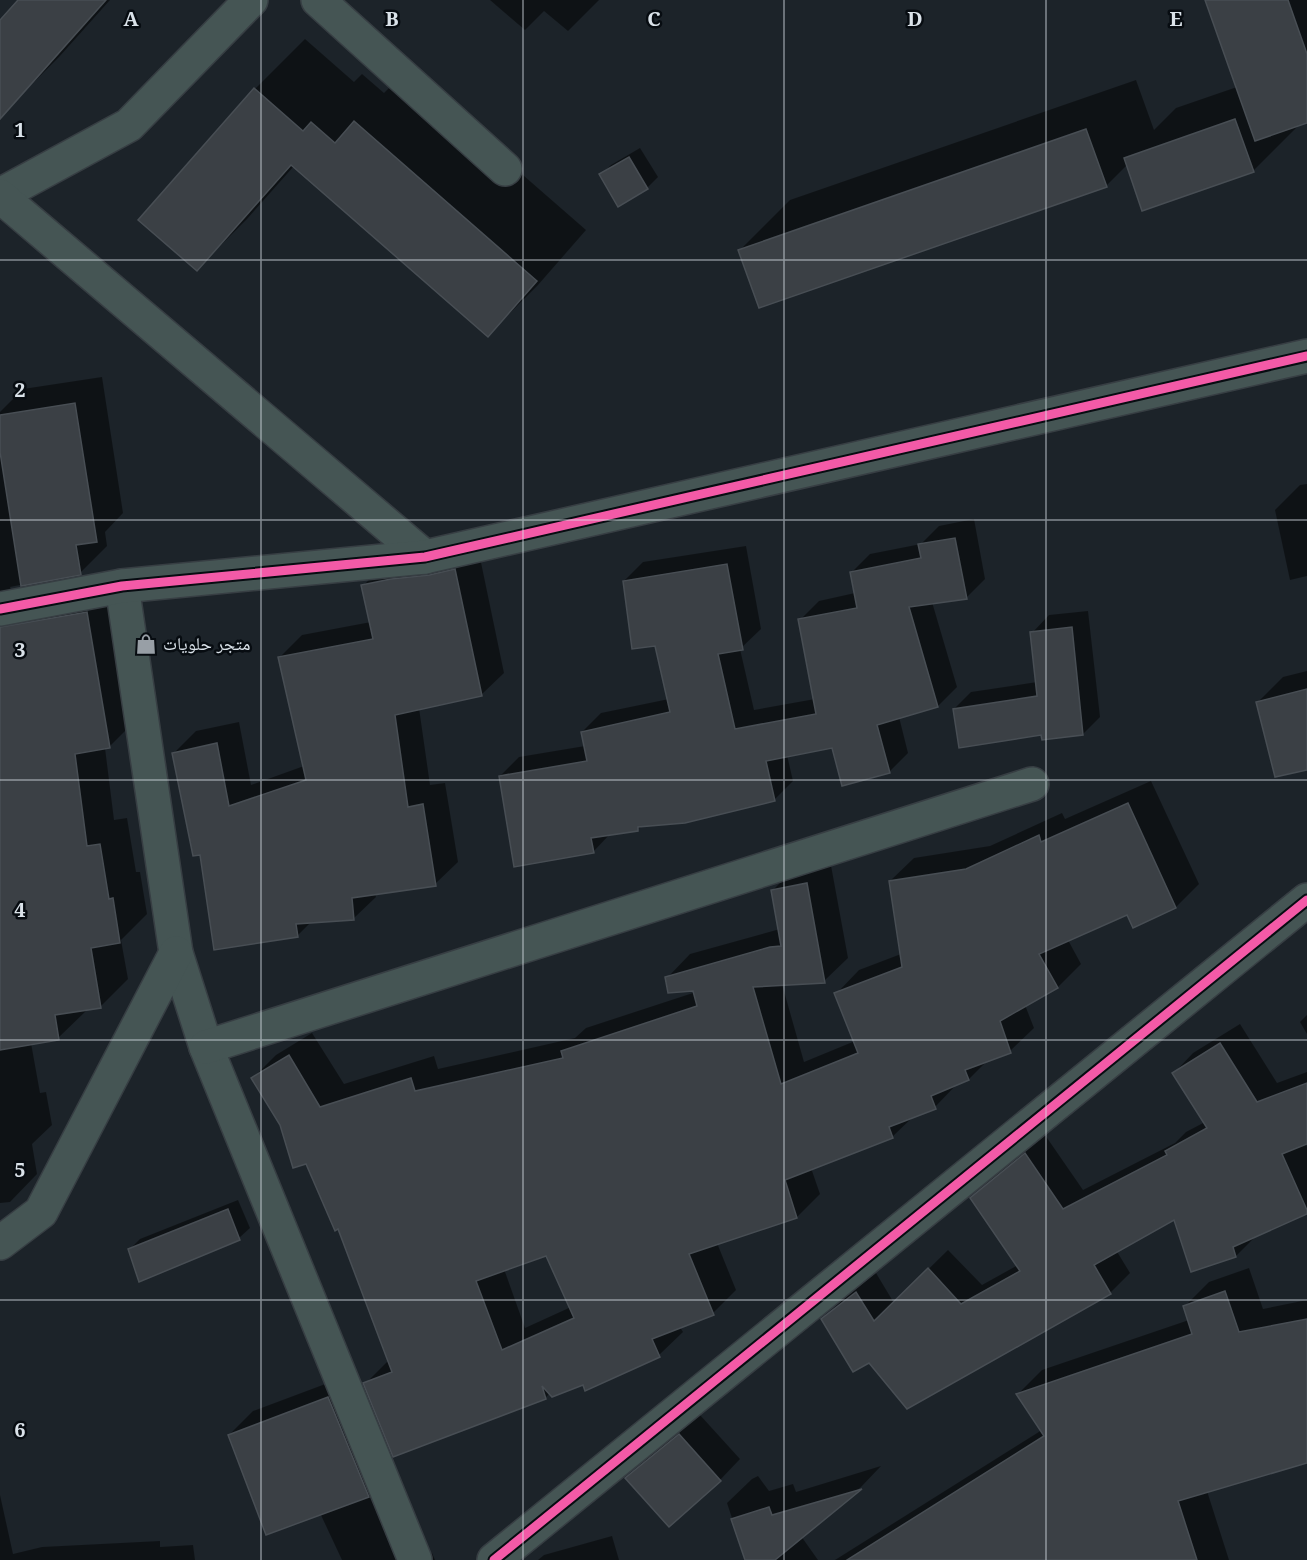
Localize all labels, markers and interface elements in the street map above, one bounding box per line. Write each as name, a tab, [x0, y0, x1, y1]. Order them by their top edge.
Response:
text: A	[123, 5, 139, 32]
text: B	[385, 5, 399, 32]
text: C	[647, 5, 661, 32]
text: D	[907, 5, 923, 32]
text: E	[1169, 5, 1183, 32]
text: 1	[14, 116, 26, 143]
text: 2	[14, 376, 26, 403]
place label: متجر حلويات	[163, 631, 251, 655]
shop icon: متجر حلويات	[134, 632, 158, 656]
text: 3	[14, 636, 26, 663]
text: 4	[14, 896, 26, 923]
text: 5	[14, 1156, 26, 1183]
text: 6	[14, 1416, 26, 1443]

